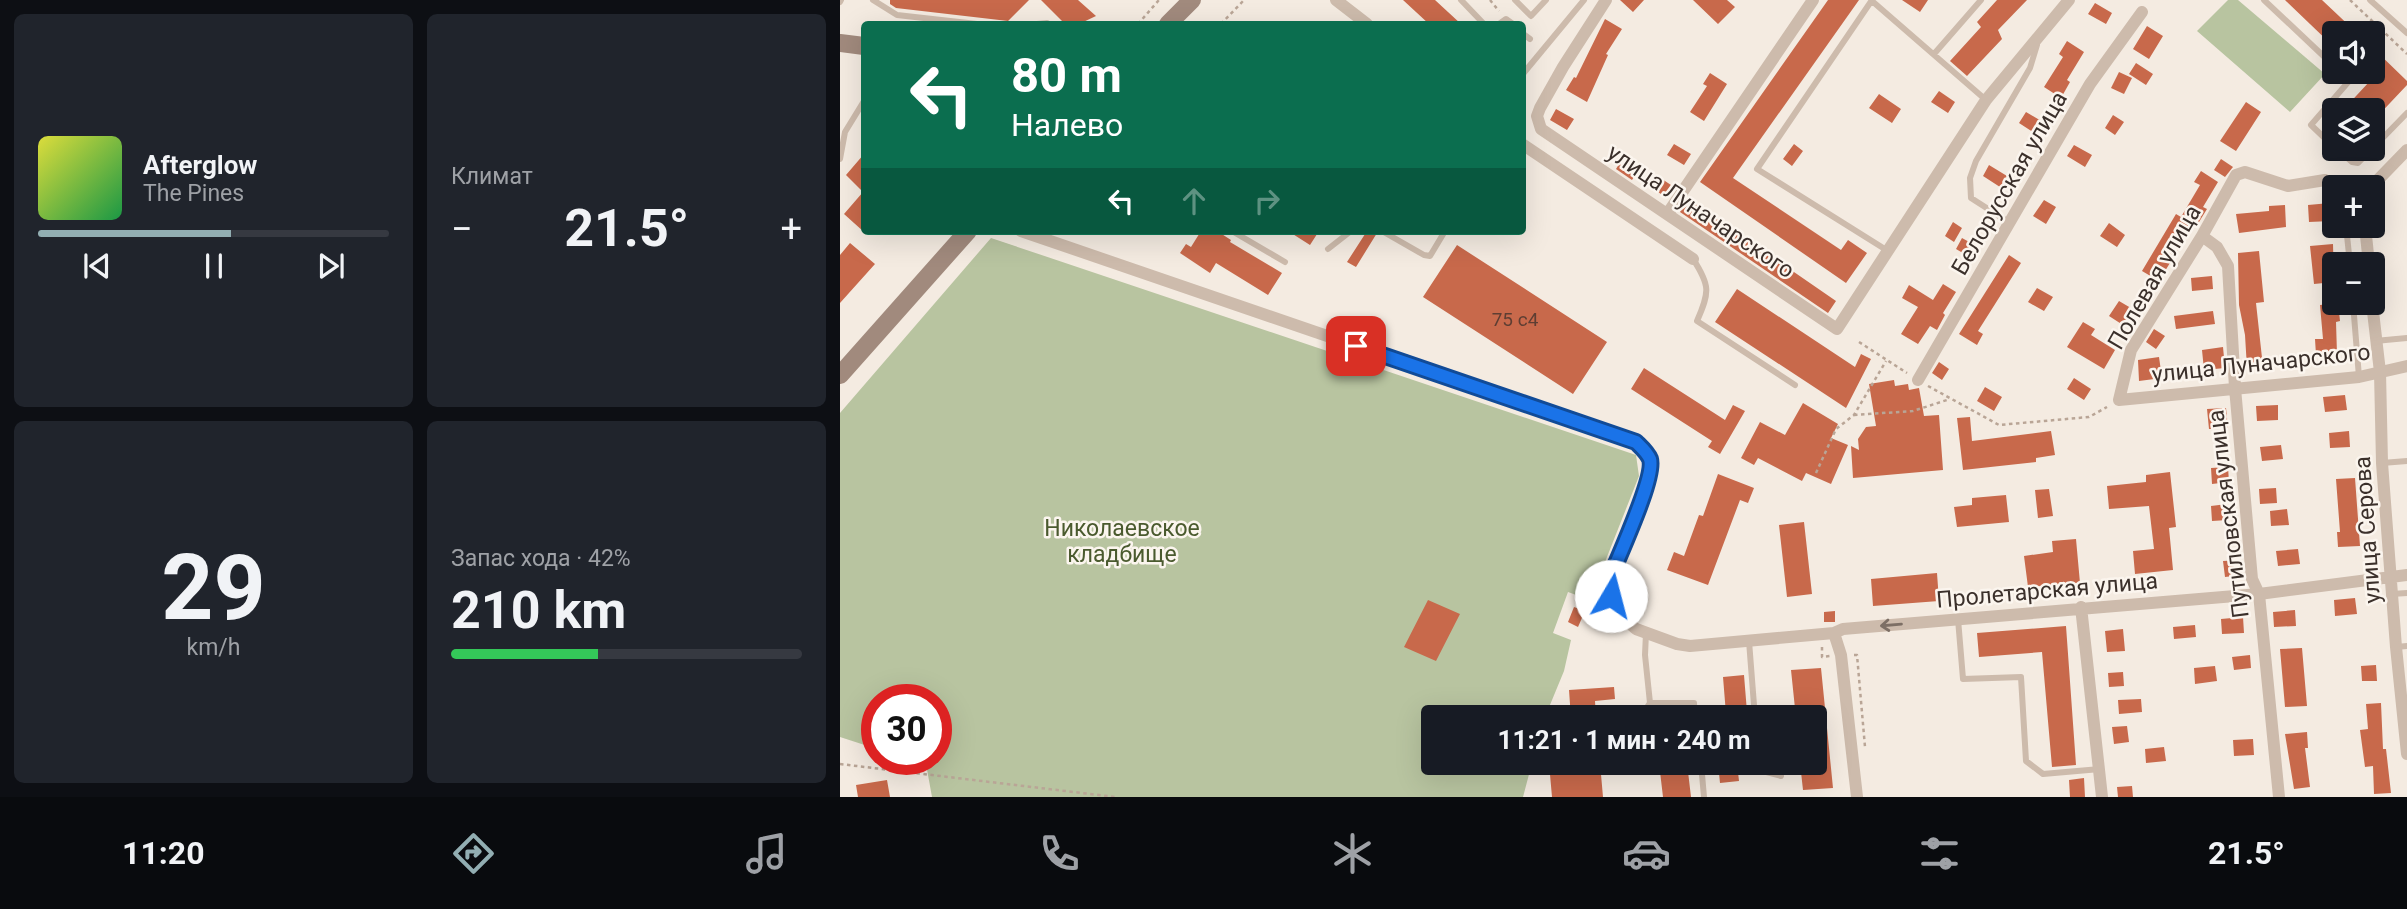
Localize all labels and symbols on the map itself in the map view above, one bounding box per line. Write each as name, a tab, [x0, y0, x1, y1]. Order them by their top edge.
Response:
street label: Белорусская улица	[1946, 87, 2073, 280]
street label: улица Луначарского	[1602, 139, 1799, 284]
street label: Полевая улица	[2102, 200, 2207, 354]
house number: 75 с4	[1492, 308, 1539, 331]
pin	[1326, 316, 1386, 376]
street label: улица Луначарского	[2150, 339, 2372, 388]
street label: Путиловская улица	[2202, 408, 2255, 620]
street label: улица Серова	[2349, 455, 2386, 605]
park label: Николаевское кладбище	[1044, 515, 1200, 568]
position arrow	[1574, 559, 1648, 633]
street label: Пролетарская улица	[1935, 567, 2159, 614]
one-way arrow	[1881, 618, 1903, 631]
speed limit sign: 30	[861, 684, 952, 775]

